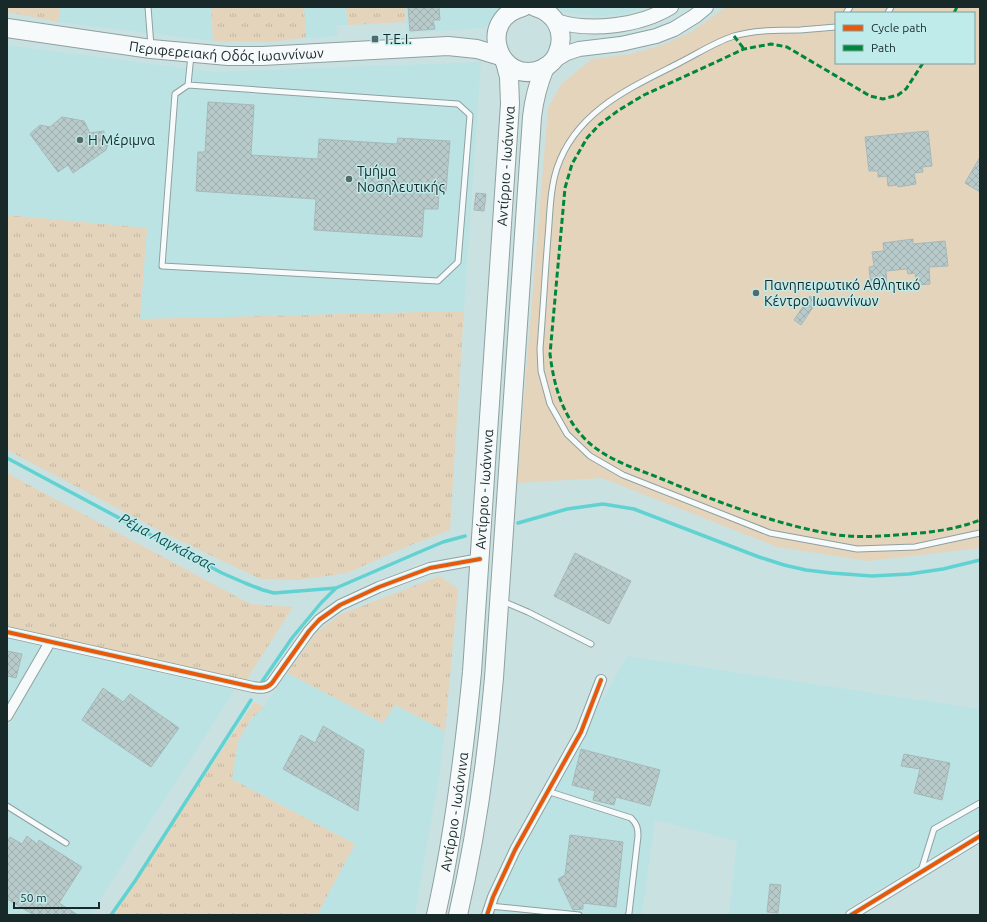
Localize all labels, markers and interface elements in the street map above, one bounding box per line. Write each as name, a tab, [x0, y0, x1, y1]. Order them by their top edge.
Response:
legend	[835, 12, 975, 64]
text: Cycle path	[871, 21, 927, 34]
place label: Τ.Ε.Ι.	[383, 31, 412, 47]
marker: Τ.Ε.Ι.	[370, 34, 380, 44]
street label: Περιφερειακή Οδός Ιωαννίνων	[128, 38, 324, 64]
text: Path	[871, 41, 896, 54]
street label: Αντίρριο - Ιωάννινα	[494, 105, 518, 227]
place label: Η Μέριμνα	[88, 132, 156, 148]
marker: Η Μέριμνα	[75, 135, 85, 145]
place label: Τμήμα Νοσηλευτικής	[357, 163, 446, 195]
marker: Τμήμα Νοσηλευτικής	[344, 174, 354, 184]
place label: Πανηπειρωτικό Αθλητικό Κέντρο Ιωαννίνων	[764, 277, 920, 309]
marker: Πανηπειρωτικό Αθλητικό Κέντρο Ιωαννίνων	[751, 288, 761, 298]
street label: Αντίρριο - Ιωάννινα	[472, 428, 496, 550]
water label: Ρέμα Λαγκάτσας	[117, 509, 218, 574]
street label: Αντίρριο - Ιωάννινα	[437, 750, 471, 873]
scale bar	[14, 884, 99, 910]
text: 50 m	[20, 891, 47, 904]

